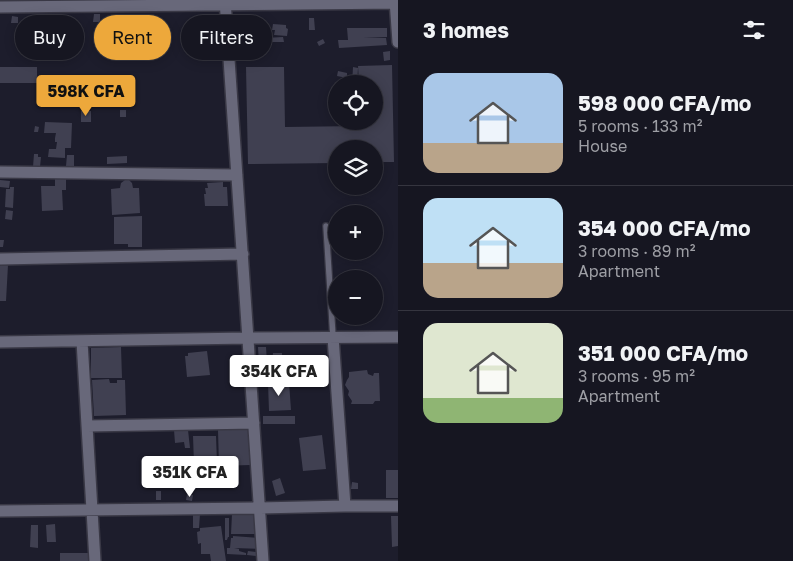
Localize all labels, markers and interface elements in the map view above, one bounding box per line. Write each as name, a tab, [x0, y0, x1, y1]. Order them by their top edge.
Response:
chip: Buy	[15, 15, 84, 60]
chip: Rent	[94, 15, 171, 60]
chip: Filters	[181, 15, 272, 60]
icon: filters	[740, 16, 768, 44]
text: 3 homes	[423, 17, 509, 43]
pin: 598K CFA	[34, 74, 138, 117]
map controls	[328, 75, 383, 325]
button: locate	[328, 75, 383, 130]
text: 598K CFA	[47, 81, 125, 101]
text: 598 000 CFA/mo	[578, 90, 751, 116]
icon: home	[463, 93, 523, 153]
text: 5 rooms · 133 m²	[578, 116, 702, 136]
text: House	[578, 136, 627, 156]
button: layers	[328, 140, 383, 195]
button: +	[328, 205, 383, 260]
text: 354 000 CFA/mo	[578, 215, 751, 241]
icon: home	[463, 218, 523, 278]
text: 3 rooms · 89 m²	[578, 241, 695, 261]
text: Apartment	[578, 261, 660, 281]
button: −	[328, 270, 383, 325]
text: 351 000 CFA/mo	[578, 340, 748, 366]
icon: home	[463, 343, 523, 403]
pin: 354K CFA	[227, 354, 331, 397]
text: 354K CFA	[241, 361, 317, 381]
text: 3 rooms · 95 m²	[578, 366, 695, 386]
text: Apartment	[578, 386, 660, 406]
pin: 351K CFA	[138, 456, 242, 498]
text: 351K CFA	[153, 462, 227, 482]

